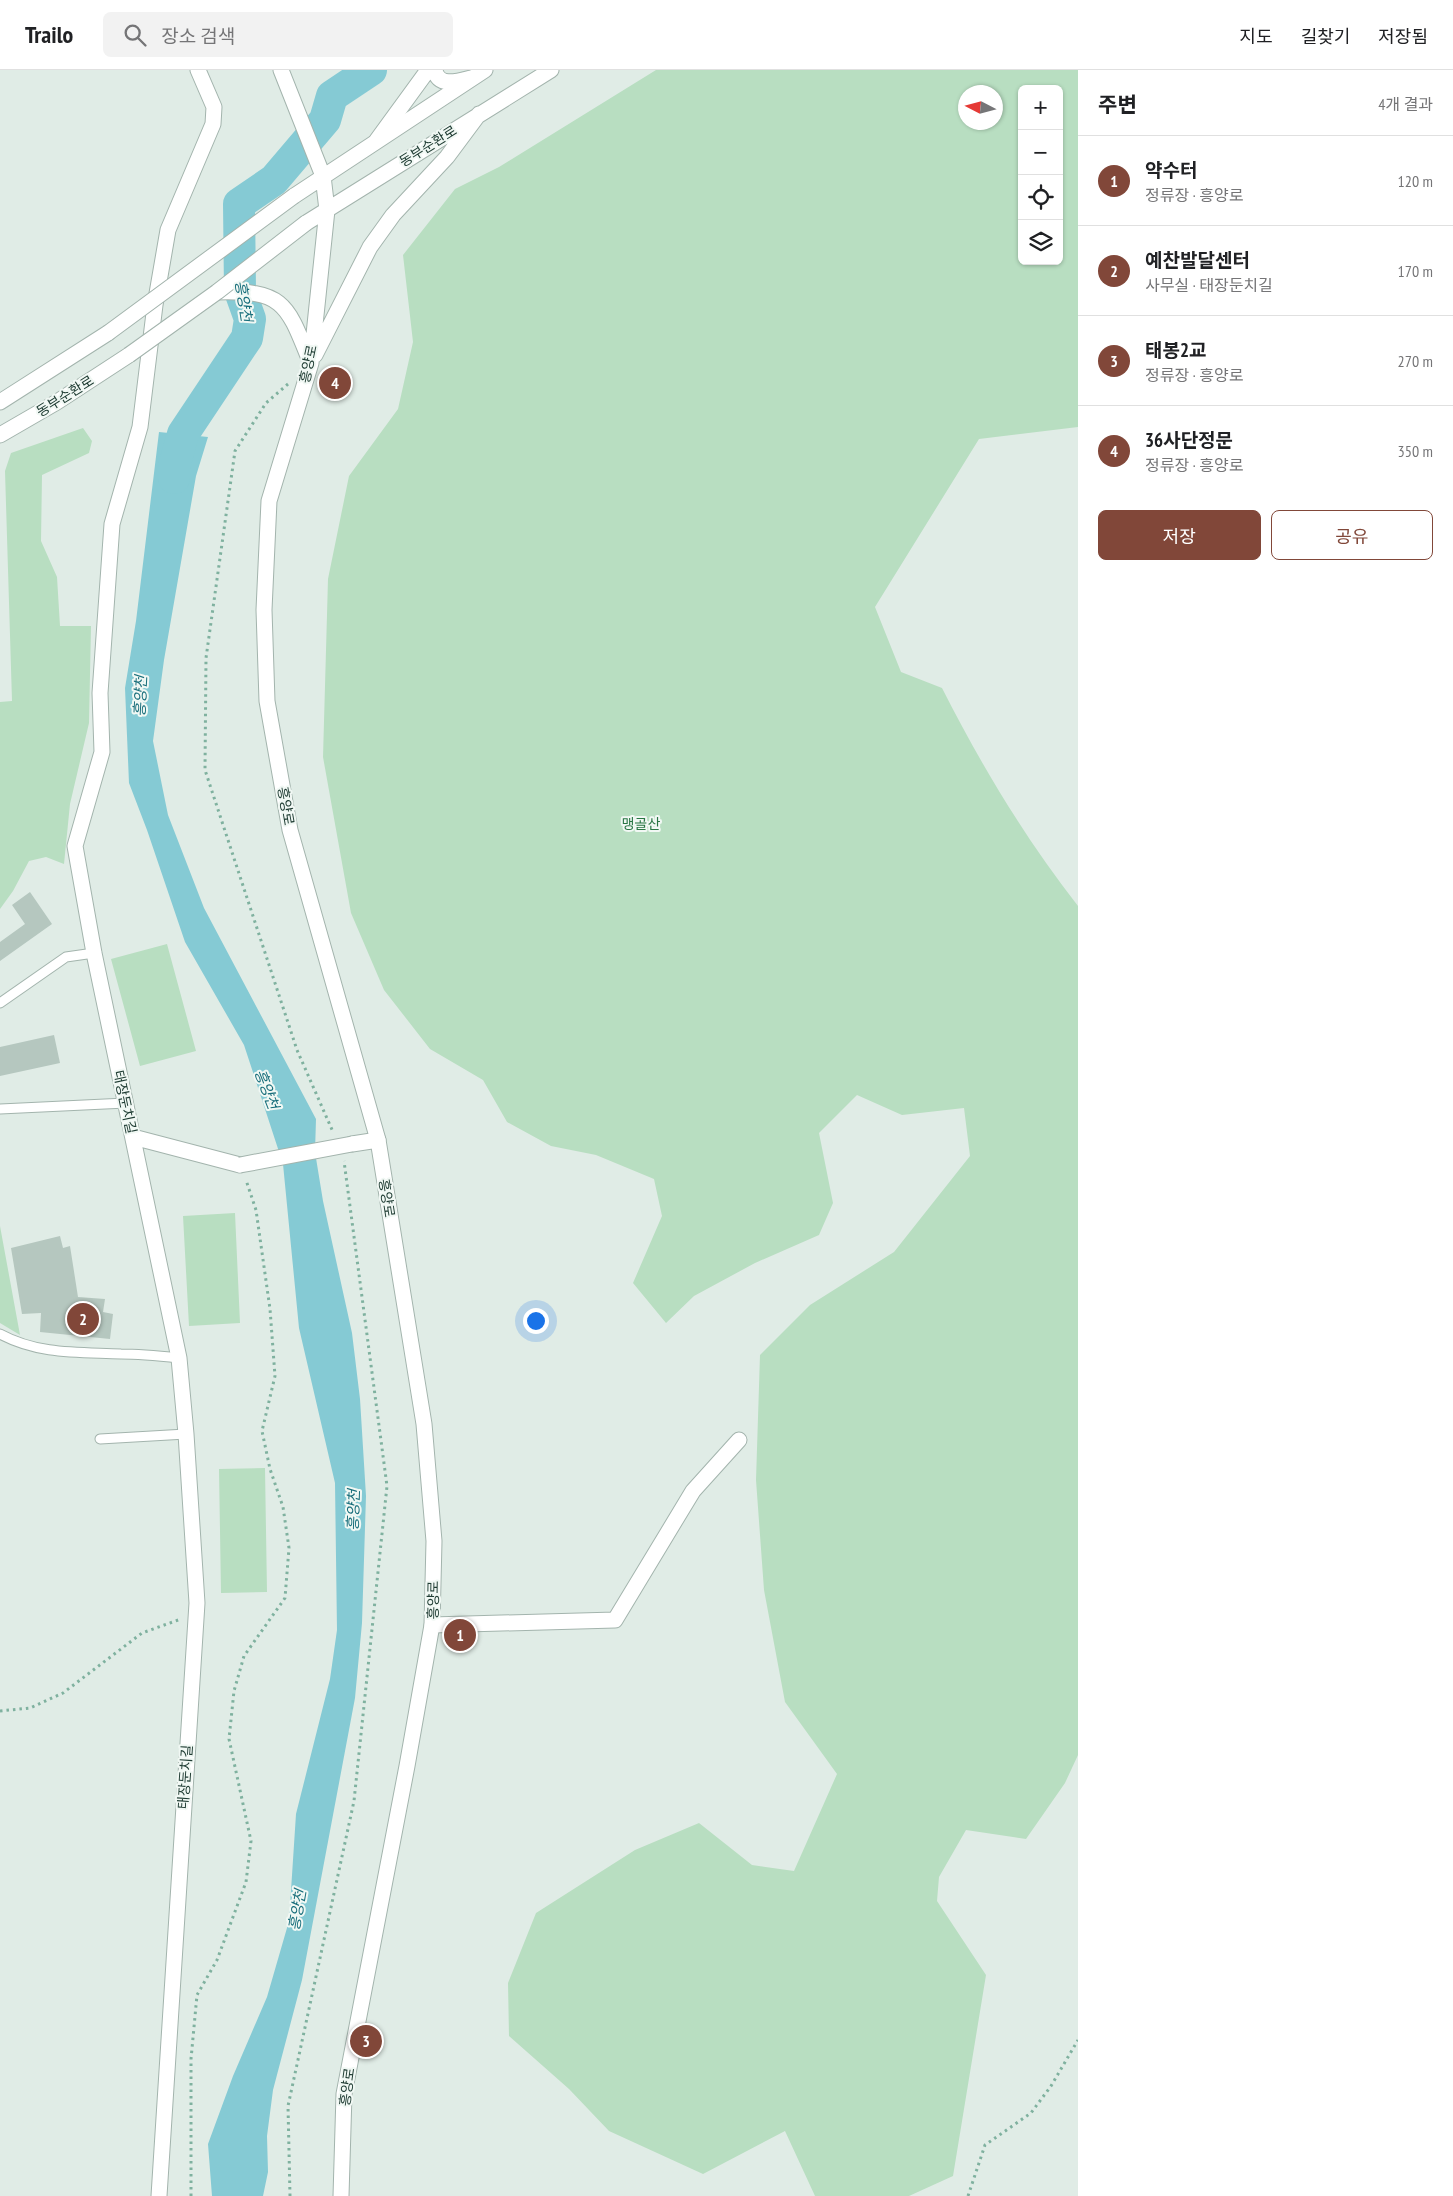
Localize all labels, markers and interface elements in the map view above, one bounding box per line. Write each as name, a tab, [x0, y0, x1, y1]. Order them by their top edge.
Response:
search box	[103, 12, 453, 57]
text: Trailo	[25, 19, 73, 50]
icon: search	[121, 21, 149, 49]
text: 장소 검색	[161, 24, 235, 48]
text: 지도	[1240, 25, 1273, 48]
text: 길찾기	[1301, 25, 1350, 48]
text: 저장됨	[1378, 25, 1428, 48]
north arrow	[958, 85, 1003, 130]
map controls	[1018, 85, 1063, 265]
button: +	[1018, 85, 1063, 130]
text: 주변	[1098, 91, 1137, 118]
text: 4개 결과	[1378, 94, 1433, 114]
street label: 동부순환로	[396, 121, 460, 171]
button: −	[1018, 130, 1063, 175]
text: 약수터	[1145, 158, 1197, 182]
text: 1	[1110, 171, 1118, 191]
text: 120 m	[1398, 171, 1433, 191]
button: locate	[1018, 175, 1063, 220]
text: 정류장 · 흥양로	[1145, 185, 1244, 205]
button: layers	[1018, 220, 1063, 265]
text: 예찬발달센터	[1145, 248, 1250, 272]
text: 2	[1110, 261, 1118, 281]
text: 170 m	[1398, 261, 1433, 281]
text: 사무실 · 태장둔치길	[1145, 275, 1273, 295]
water label: 흥양천	[231, 279, 257, 325]
text: 태봉2교	[1145, 338, 1207, 362]
street label: 흥양로	[295, 343, 321, 385]
text: 3	[1110, 351, 1118, 371]
text: 270 m	[1398, 351, 1433, 371]
pin: 4	[319, 364, 351, 402]
text: 정류장 · 흥양로	[1145, 365, 1244, 385]
street label: 동부순환로	[33, 371, 97, 421]
text: 36사단정문	[1145, 428, 1233, 452]
text: 4	[1110, 441, 1118, 461]
text: 350 m	[1398, 441, 1433, 461]
text: 정류장 · 흥양로	[1145, 455, 1244, 475]
button: 저장	[1098, 510, 1261, 560]
button: 공유	[1271, 510, 1433, 560]
water label: 흥양천	[129, 673, 151, 717]
street label: 흥양로	[274, 785, 298, 827]
park label: 맹골산	[622, 815, 660, 833]
water label: 흥양천	[251, 1066, 284, 1114]
street label: 태장둔치길	[110, 1069, 140, 1135]
street label: 흥양로	[375, 1178, 399, 1219]
pin: 2	[67, 1300, 99, 1338]
your location	[523, 1308, 549, 1334]
water label: 흥양천	[343, 1487, 363, 1531]
street label: 흥양로	[424, 1580, 442, 1619]
pin: 1	[444, 1616, 476, 1654]
street label: 태장둔치길	[174, 1744, 196, 1810]
water label: 흥양천	[284, 1886, 310, 1932]
pin: 3	[350, 2022, 382, 2060]
street label: 흥양로	[335, 2066, 359, 2107]

